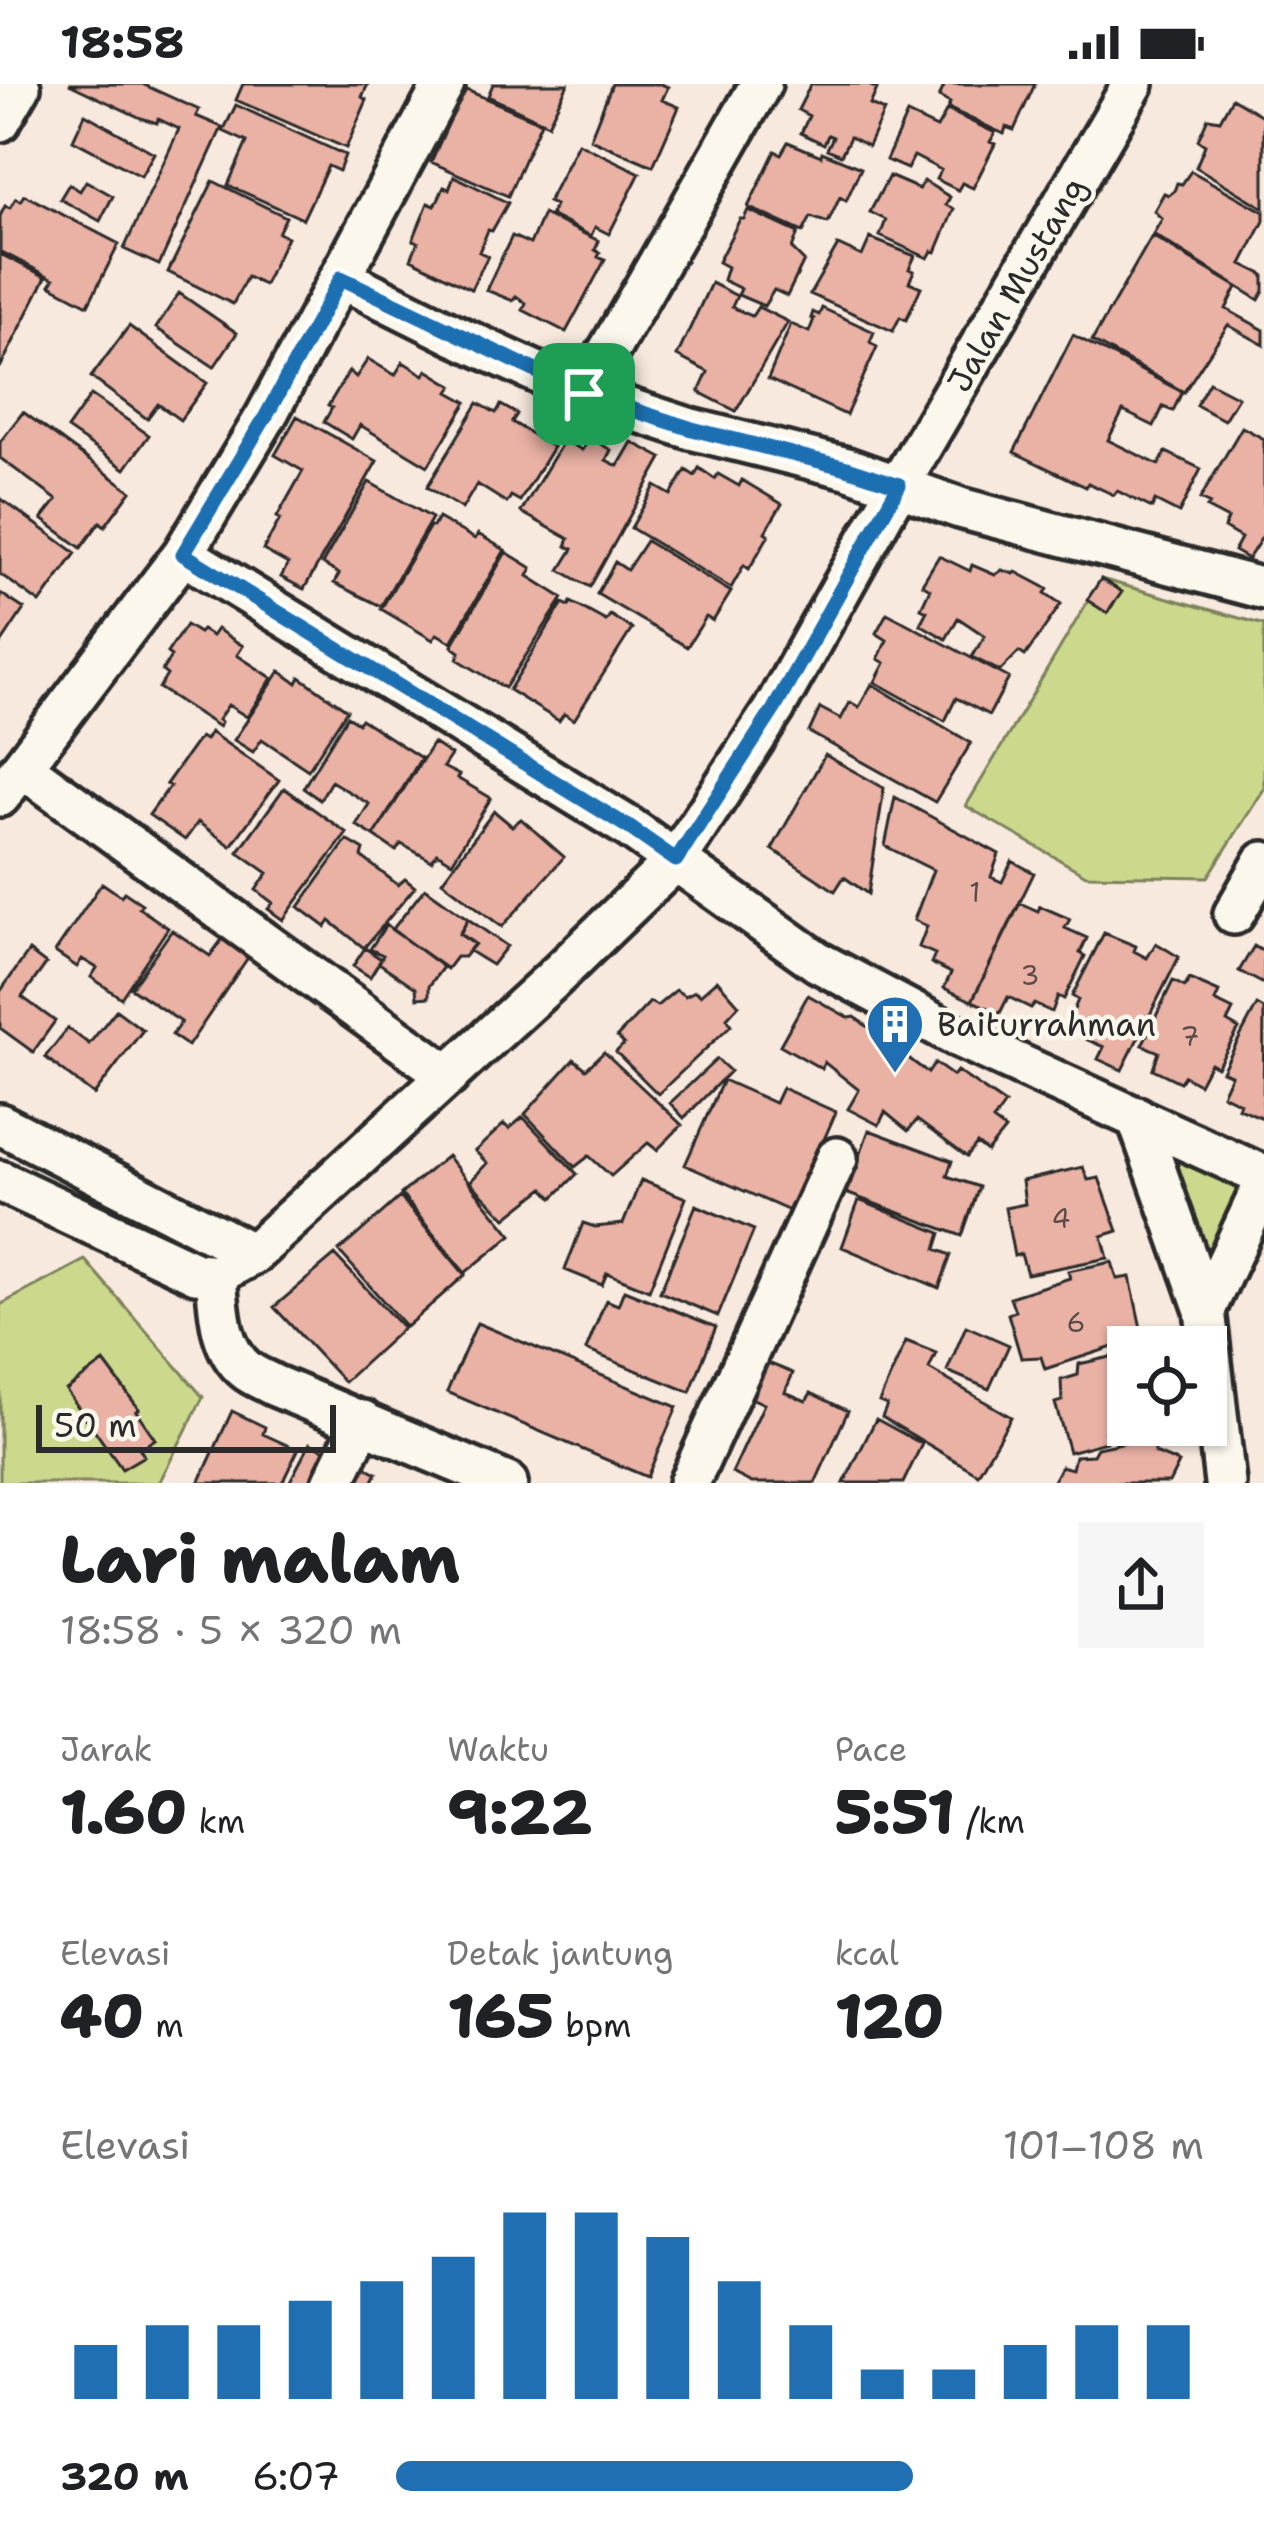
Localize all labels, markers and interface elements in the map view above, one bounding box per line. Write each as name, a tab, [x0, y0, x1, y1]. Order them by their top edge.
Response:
text: 18:58	[60, 12, 185, 72]
street label: Jalan Mustang	[937, 168, 1096, 400]
pin	[533, 343, 635, 445]
icon: arrive	[551, 361, 617, 427]
house number: 1	[969, 874, 981, 911]
house number: 3	[1021, 957, 1039, 994]
building icon: Baiturrahman	[864, 993, 926, 1075]
place label: Baiturrahman	[937, 1002, 1156, 1047]
house number: 7	[1181, 1018, 1199, 1055]
house number: 4	[1052, 1200, 1070, 1237]
house number: 6	[1067, 1304, 1085, 1341]
map controls	[1107, 1326, 1227, 1446]
button: locate	[1107, 1326, 1227, 1446]
scale bar	[36, 1399, 336, 1452]
text: 50 m	[54, 1403, 137, 1448]
text: Lari malam	[60, 1515, 460, 1603]
button: share	[1078, 1522, 1204, 1648]
text: 18:58 · 5 × 320 m	[60, 1604, 402, 1656]
text: Jarak	[60, 1727, 152, 1772]
text: Waktu	[447, 1727, 549, 1772]
text: Pace	[835, 1727, 907, 1772]
text: 1.60	[60, 1772, 187, 1852]
text: 9:22	[447, 1772, 592, 1852]
text: 5:51	[835, 1772, 955, 1852]
text: km	[187, 1799, 245, 1844]
text: /km	[955, 1799, 1025, 1844]
text: Elevasi	[60, 1931, 170, 1976]
text: Detak jantung	[447, 1931, 673, 1976]
text: kcal	[835, 1931, 899, 1976]
text: 40	[60, 1976, 144, 2056]
text: 165	[447, 1976, 554, 2056]
text: 120	[835, 1976, 944, 2056]
text: m	[144, 2003, 184, 2048]
text: bpm	[554, 2003, 632, 2048]
text: Elevasi	[60, 2119, 190, 2171]
text: 101–108 m	[1003, 2119, 1204, 2171]
text: 320 m	[60, 2450, 189, 2502]
text: 6:07	[252, 2450, 340, 2502]

